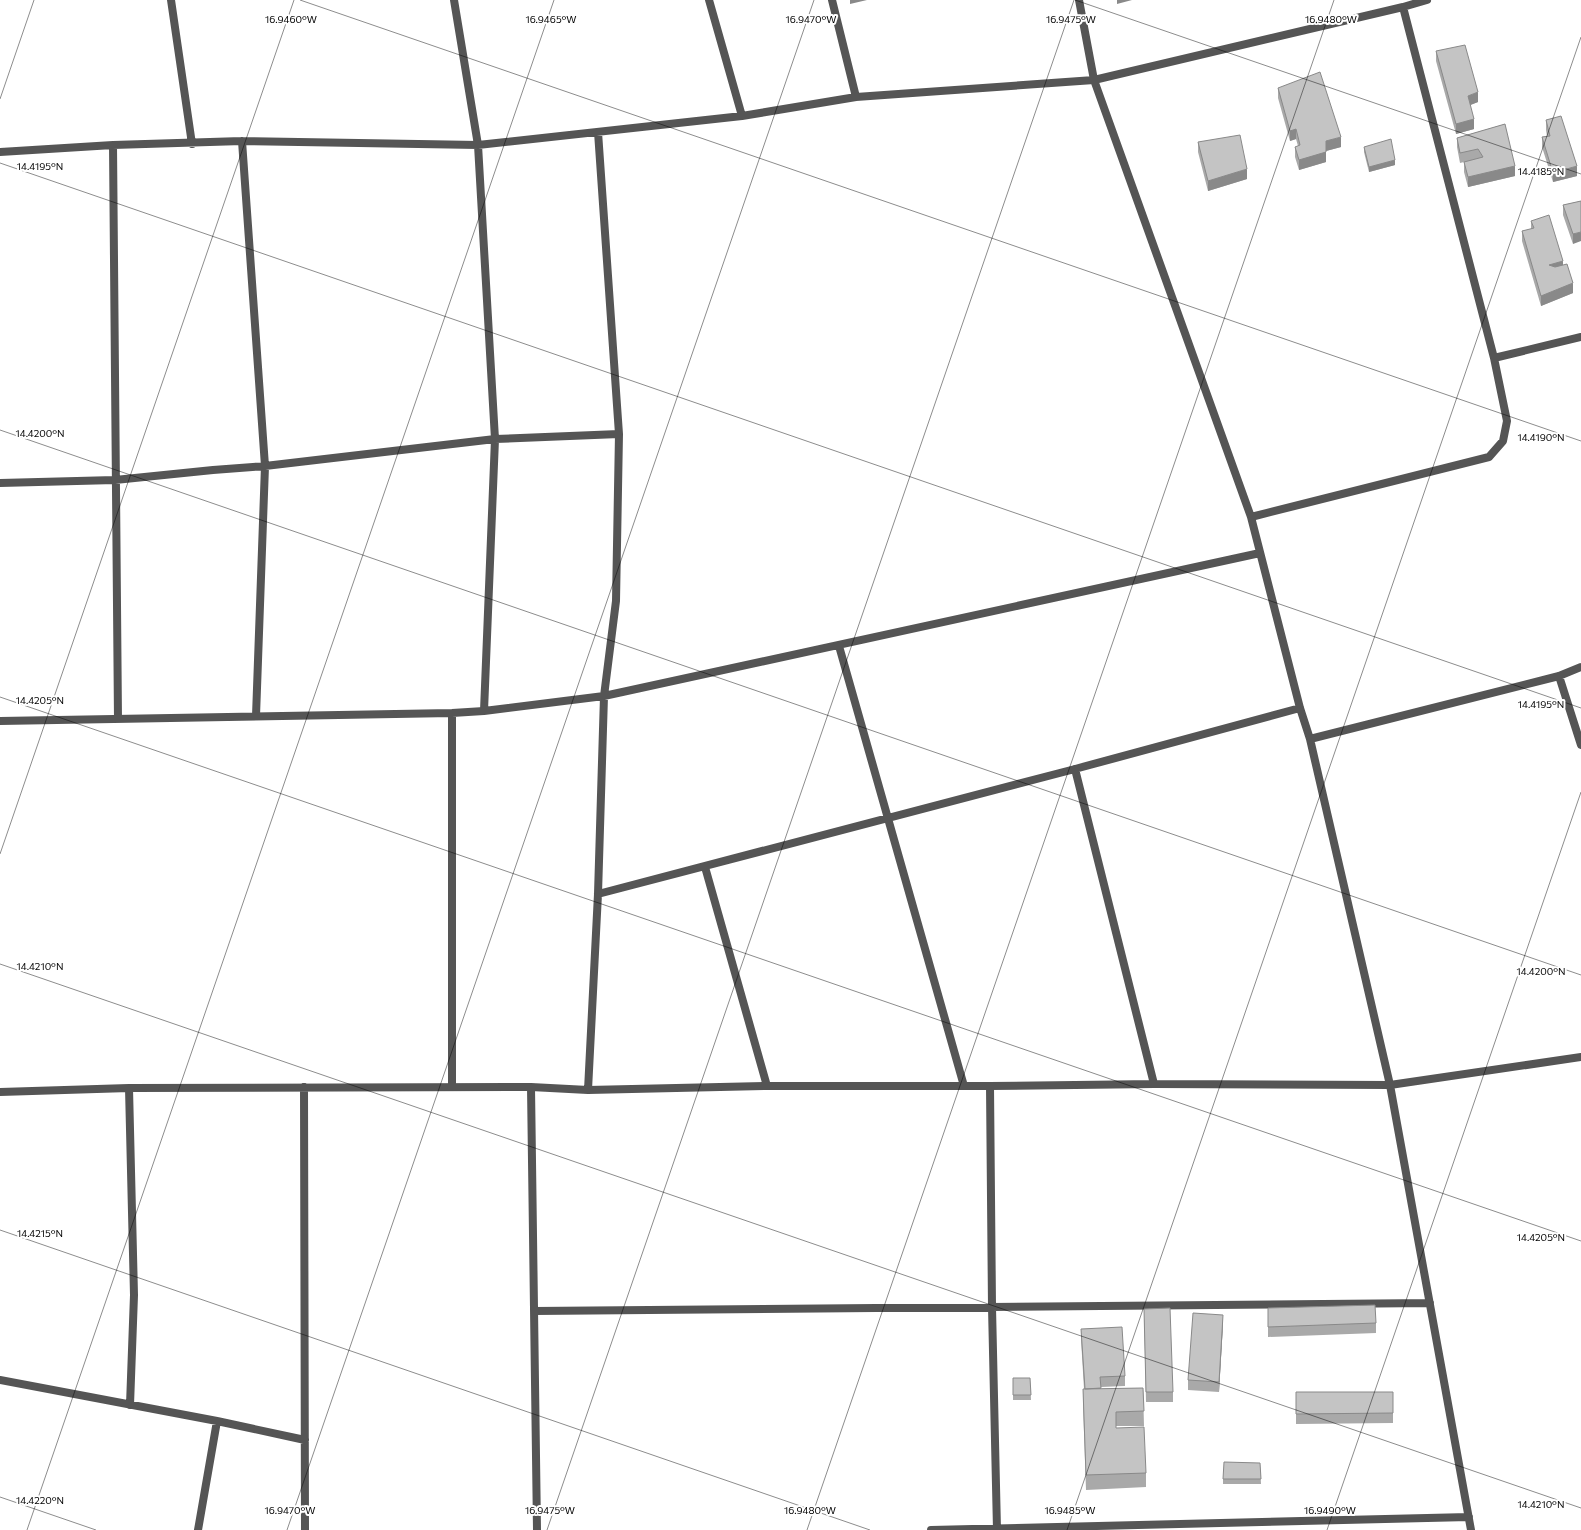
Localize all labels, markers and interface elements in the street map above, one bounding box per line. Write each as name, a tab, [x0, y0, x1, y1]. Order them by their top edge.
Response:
text: 16.9460°W	[265, 13, 317, 25]
text: 16.9465°W	[525, 13, 577, 25]
text: 16.9470°W	[786, 13, 836, 25]
text: 16.9475°W	[1046, 13, 1096, 25]
text: 16.9480°W	[1305, 13, 1357, 25]
text: 14.4195°N	[17, 160, 63, 172]
text: 14.4185°N	[1518, 165, 1564, 177]
text: 14.4200°N	[15, 427, 65, 439]
text: 14.4190°N	[1517, 431, 1565, 443]
text: 14.4205°N	[16, 694, 64, 706]
text: 14.4195°N	[1518, 698, 1564, 710]
text: 14.4210°N	[17, 960, 63, 972]
text: 14.4200°N	[1516, 965, 1566, 977]
text: 14.4215°N	[17, 1227, 63, 1239]
text: 14.4205°N	[1517, 1231, 1565, 1243]
text: 14.4220°N	[16, 1494, 64, 1506]
text: 14.4210°N	[1518, 1498, 1564, 1510]
text: 16.9470°W	[265, 1504, 315, 1516]
text: 16.9475°W	[525, 1504, 575, 1516]
text: 16.9480°W	[784, 1504, 836, 1516]
text: 16.9485°W	[1044, 1504, 1096, 1516]
text: 16.9490°W	[1304, 1504, 1356, 1516]

